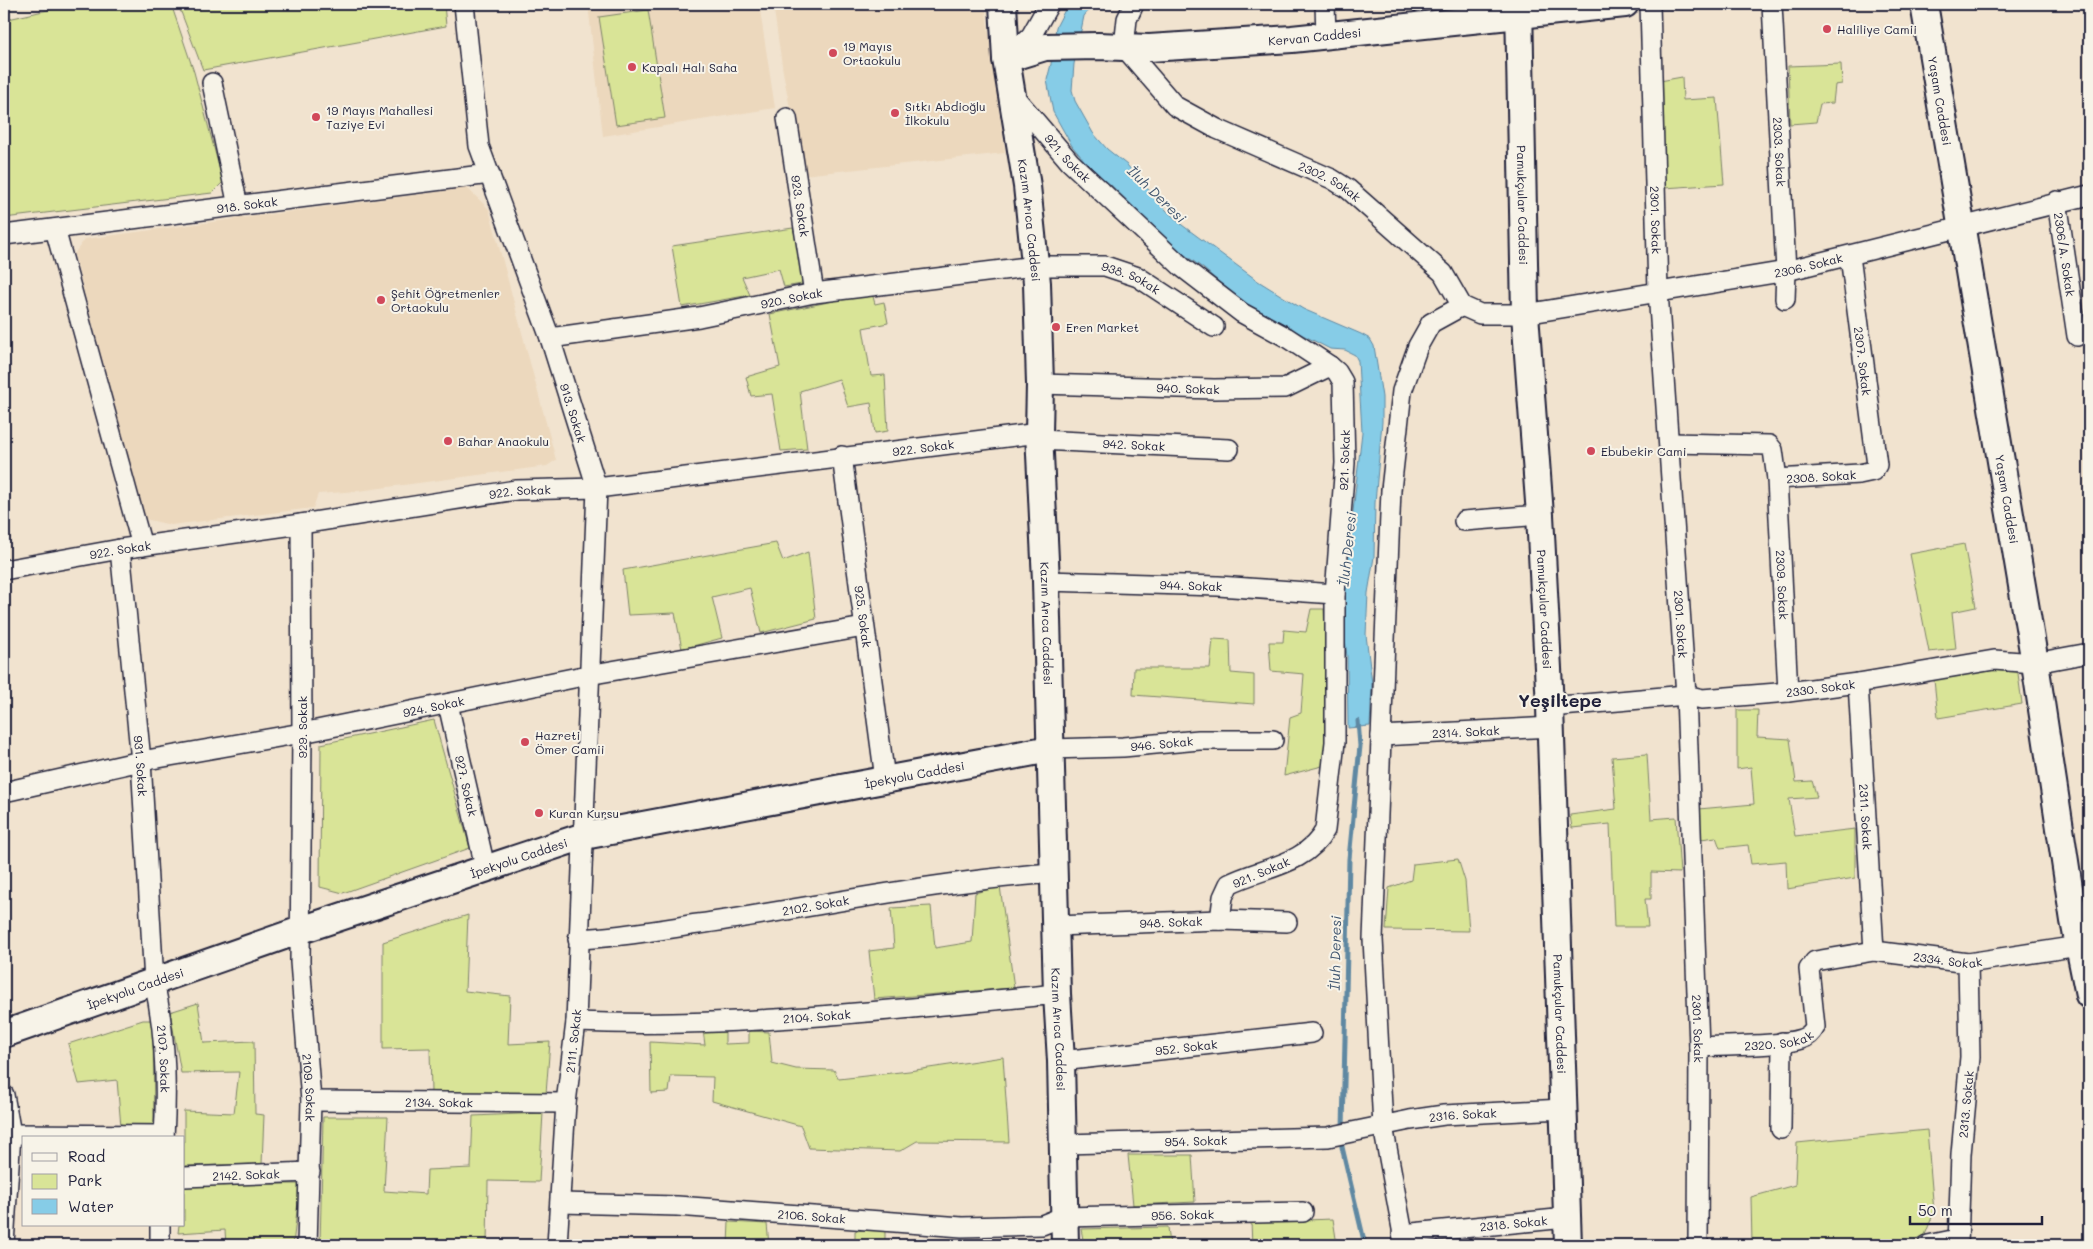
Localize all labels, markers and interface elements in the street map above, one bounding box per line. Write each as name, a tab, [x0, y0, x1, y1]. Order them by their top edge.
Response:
place label: Haliliye Camii	[1837, 21, 1917, 37]
marker: Haliliye Camii	[1821, 23, 1833, 35]
street label: Kervan Caddesi	[1268, 24, 1362, 48]
place label: 19 Mayıs Ortaokulu	[843, 38, 901, 68]
marker: 19 Mayıs Ortaokulu	[827, 47, 839, 59]
street label: Yaşam Caddesi	[1925, 55, 1956, 147]
place label: Kapalı Halı Saha	[642, 59, 737, 75]
marker: Kapalı Halı Saha	[626, 61, 638, 73]
place label: Sıtkı Abdioğlu İlkokulu	[905, 98, 986, 128]
place label: 19 Mayıs Mahallesi Taziye Evi	[326, 102, 433, 132]
marker: Sıtkı Abdioğlu İlkokulu	[889, 107, 901, 119]
marker: 19 Mayıs Mahallesi Taziye Evi	[310, 111, 322, 123]
street label: 2303. Sokak	[1770, 117, 1790, 187]
street label: 921. Sokak	[1041, 130, 1094, 186]
street label: Pamukçular Caddesi	[1514, 145, 1532, 265]
street label: 2302. Sokak	[1296, 157, 1364, 205]
street label: Kazım Arıca Caddesi	[1015, 158, 1045, 282]
water label: İluh Deresi	[1124, 161, 1191, 227]
street label: 923. Sokak	[788, 174, 813, 238]
street label: 2301. Sokak	[1647, 186, 1665, 254]
street label: 918. Sokak	[216, 193, 278, 216]
street label: 2306/A. Sokak	[2051, 211, 2079, 297]
street label: 2306. Sokak	[1773, 249, 1844, 281]
street label: 938. Sokak	[1100, 257, 1163, 297]
street label: 920. Sokak	[759, 284, 823, 312]
place label: Şehit Öğretmenler Ortaokulu	[391, 285, 500, 315]
marker: Şehit Öğretmenler Ortaokulu	[375, 294, 387, 306]
place label: Eren Market	[1066, 319, 1139, 335]
marker: Eren Market	[1050, 321, 1062, 333]
street label: 2307. Sokak	[1851, 326, 1875, 396]
street label: 940. Sokak	[1156, 379, 1220, 397]
street label: 913. Sokak	[557, 381, 590, 444]
street label: 921. Sokak	[1335, 429, 1353, 491]
place label: Bahar Anaokulu	[458, 433, 549, 449]
marker: Bahar Anaokulu	[442, 435, 454, 447]
street label: 942. Sokak	[1102, 435, 1165, 454]
street label: 922. Sokak	[891, 436, 955, 459]
place label: Ebubekir Cami	[1601, 443, 1686, 459]
marker: Ebubekir Cami	[1585, 445, 1597, 457]
street label: Yaşam Caddesi	[1992, 453, 2023, 545]
street label: 2308. Sokak	[1786, 466, 1857, 486]
street label: 922. Sokak	[488, 481, 551, 502]
water label: İluh Deresi	[1334, 510, 1360, 587]
street label: 922. Sokak	[88, 537, 152, 562]
street label: Pamukçular Caddesi	[1534, 549, 1556, 669]
street label: 2309. Sokak	[1773, 550, 1792, 620]
street label: Kazım Arıca Caddesi	[1037, 561, 1057, 685]
street label: 944. Sokak	[1159, 576, 1223, 594]
street label: 925. Sokak	[851, 585, 875, 649]
street label: 2301. Sokak	[1671, 590, 1691, 659]
street label: 2330. Sokak	[1785, 675, 1856, 700]
district label: Yeşiltepe	[1518, 688, 1602, 712]
street label: 924. Sokak	[401, 692, 466, 720]
street label: 929. Sokak	[294, 696, 310, 758]
street label: 2314. Sokak	[1432, 722, 1500, 741]
place label: Hazreti Ömer Camii	[535, 727, 604, 757]
street label: 946. Sokak	[1130, 733, 1194, 754]
street label: 931. Sokak	[131, 735, 151, 797]
marker: Hazreti Ömer Camii	[519, 736, 531, 748]
street label: 927. Sokak	[452, 754, 481, 818]
street label: İpekyolu Caddesi	[863, 757, 966, 791]
street label: 2311. Sokak	[1856, 783, 1876, 850]
place label: Kuran Kursu	[549, 805, 619, 821]
marker: Kuran Kursu	[533, 807, 545, 819]
street label: İpekyolu Caddesi	[468, 834, 569, 881]
street label: 921. Sokak	[1230, 853, 1292, 891]
street label: 2102. Sokak	[781, 892, 850, 919]
street label: 948. Sokak	[1139, 913, 1203, 931]
water label: İluh Deresi	[1325, 915, 1345, 991]
street label: 2334. Sokak	[1912, 948, 1983, 971]
street label: Pamukçular Caddesi	[1550, 954, 1570, 1074]
street label: İpekyolu Caddesi	[85, 964, 186, 1012]
street label: Kazım Arıca Caddesi	[1048, 967, 1070, 1091]
street label: 2301. Sokak	[1689, 994, 1707, 1063]
street label: 2104. Sokak	[782, 1006, 851, 1027]
street label: 2111. Sokak	[562, 1008, 584, 1074]
street label: 2107. Sokak	[154, 1024, 173, 1093]
street label: 2320. Sokak	[1744, 1027, 1817, 1053]
street label: 952. Sokak	[1154, 1036, 1218, 1058]
street label: 2109. Sokak	[299, 1053, 319, 1122]
street label: 2313. Sokak	[1955, 1070, 1977, 1139]
street label: 2134. Sokak	[405, 1094, 473, 1110]
street label: 2316. Sokak	[1428, 1104, 1497, 1125]
street label: 954. Sokak	[1164, 1132, 1227, 1149]
legend	[22, 1136, 185, 1226]
text: Road	[68, 1146, 105, 1166]
street label: 2142. Sokak	[212, 1165, 280, 1184]
text: Park	[68, 1170, 102, 1190]
scale bar	[1910, 1194, 2043, 1226]
text: Water	[68, 1196, 114, 1216]
text: 50 m	[1918, 1200, 1953, 1220]
street label: 2106. Sokak	[777, 1205, 846, 1226]
street label: 956. Sokak	[1151, 1206, 1214, 1223]
street label: 2318. Sokak	[1479, 1212, 1548, 1234]

